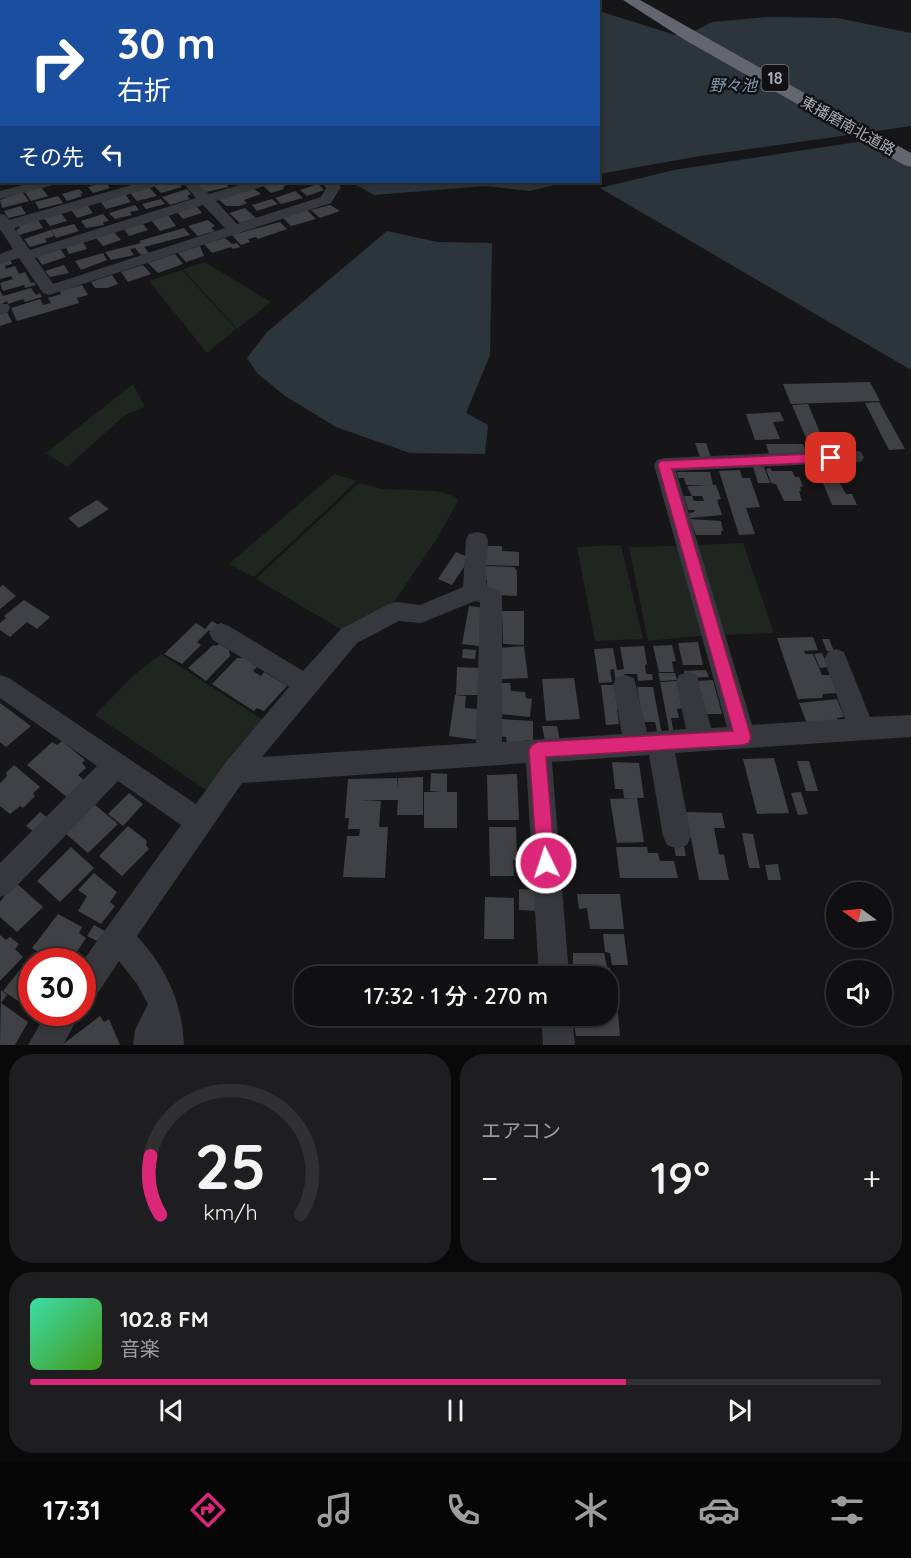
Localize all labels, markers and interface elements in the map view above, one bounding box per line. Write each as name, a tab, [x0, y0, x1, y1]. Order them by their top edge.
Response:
text: 30 m	[117, 17, 216, 70]
icon: right	[18, 24, 96, 102]
road number: 18	[762, 65, 788, 91]
text: 右折	[117, 73, 171, 107]
water label: 野々池	[709, 75, 759, 95]
street label: 東播磨南北道路	[798, 92, 899, 159]
icon: left	[96, 138, 129, 171]
text: その先	[18, 143, 84, 171]
pin	[805, 432, 856, 483]
icon: arrive	[814, 441, 847, 474]
position arrow	[514, 831, 578, 895]
north arrow	[826, 882, 892, 948]
map controls	[826, 882, 892, 1026]
speed limit sign: 30	[18, 948, 96, 1026]
button: sound	[826, 960, 892, 1026]
text: 17:32 · 1 分 · 270 m	[364, 982, 548, 1010]
text: エアコン	[481, 1118, 561, 1143]
text: 25	[194, 1127, 266, 1205]
text: 19°	[651, 1149, 710, 1205]
text: −	[481, 1157, 498, 1198]
text: +	[862, 1157, 881, 1198]
text: km/h	[203, 1200, 257, 1226]
text: 102.8 FM	[120, 1305, 209, 1333]
text: 音楽	[120, 1336, 160, 1361]
icon: previous	[155, 1394, 188, 1427]
icon: pause	[439, 1394, 472, 1427]
icon: next	[723, 1394, 756, 1427]
icon: directions	[187, 1489, 229, 1531]
icon: music	[314, 1489, 356, 1531]
icon: phone	[442, 1489, 484, 1531]
icon: climate	[570, 1489, 612, 1531]
icon: car	[698, 1489, 740, 1531]
icon: filters	[826, 1489, 868, 1531]
text: 17:31	[43, 1493, 101, 1527]

